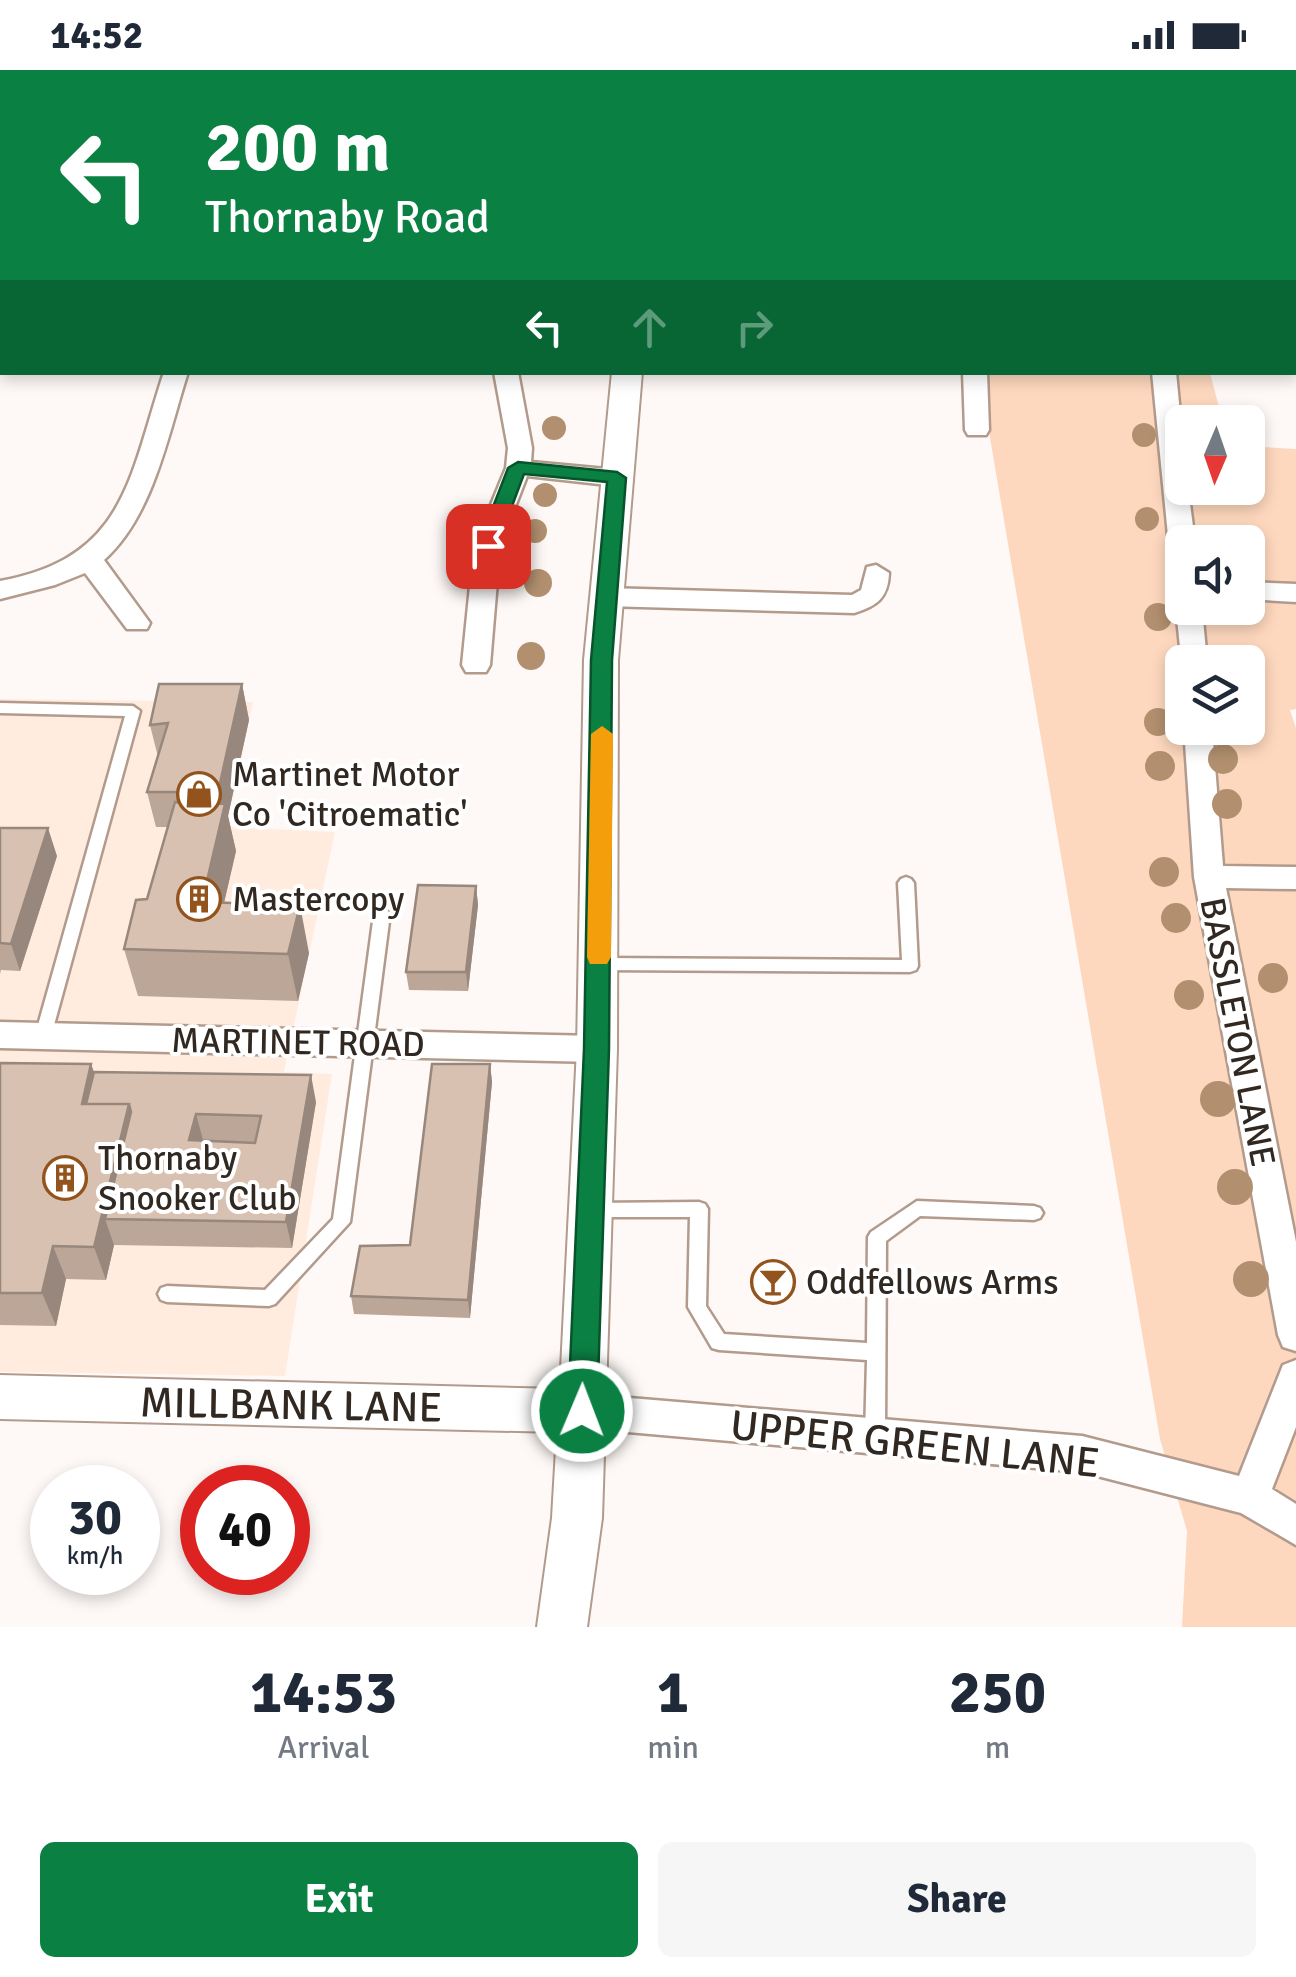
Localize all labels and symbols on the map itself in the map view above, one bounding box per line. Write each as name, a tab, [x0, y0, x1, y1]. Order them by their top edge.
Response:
north arrow	[1165, 405, 1265, 505]
pin	[446, 504, 531, 589]
place label: Martinet Motor Co 'Citroematic'	[232, 753, 468, 836]
shop icon: Martinet Motor Co 'Citroematic'	[176, 771, 222, 817]
building icon: Mastercopy	[176, 876, 222, 922]
place label: Mastercopy	[232, 878, 404, 921]
street label: BASSLETON LANE	[1190, 894, 1285, 1170]
street label: MARTINET ROAD	[171, 1019, 425, 1066]
place label: Thornaby Snooker Club	[98, 1137, 297, 1220]
building icon: Thornaby Snooker Club	[42, 1155, 88, 1201]
bar icon: Oddfellows Arms	[750, 1259, 796, 1305]
place label: Oddfellows Arms	[806, 1261, 1059, 1304]
position arrow	[530, 1359, 634, 1463]
street label: MILLBANK LANE	[139, 1377, 443, 1434]
street label: UPPER GREEN LANE	[728, 1400, 1102, 1489]
speed limit sign: 40	[180, 1465, 310, 1595]

